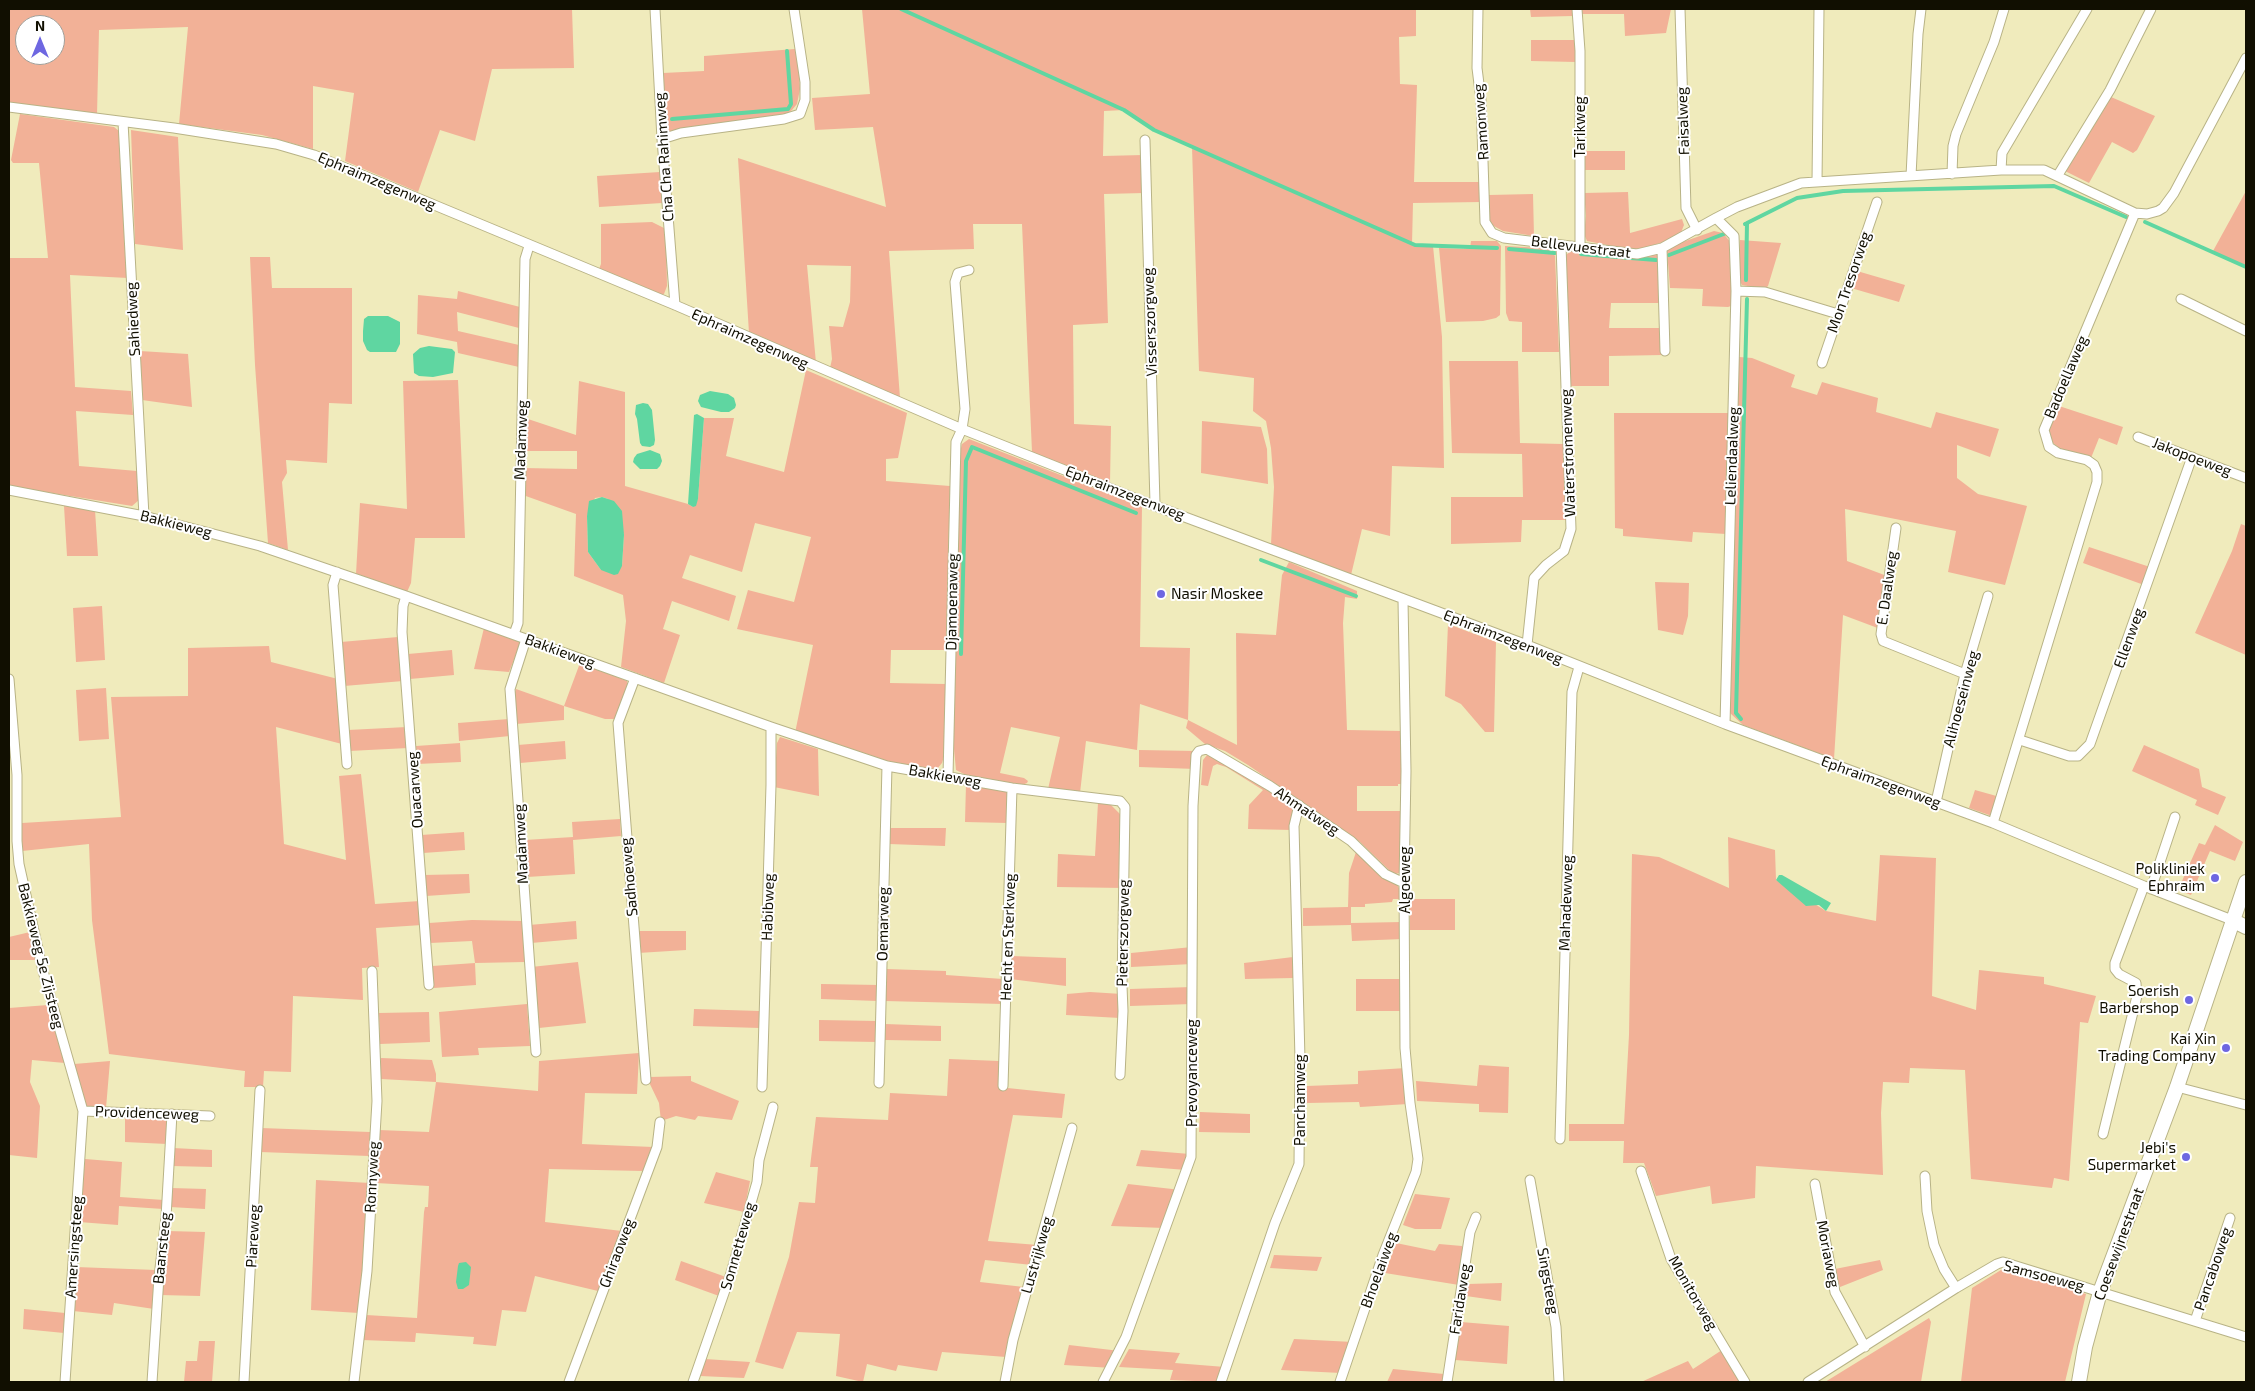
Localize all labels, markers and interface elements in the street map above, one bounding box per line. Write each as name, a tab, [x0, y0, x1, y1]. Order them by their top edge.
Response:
north arrow	[15, 15, 65, 65]
text: N	[35, 17, 45, 34]
street label: Ramonweg	[1469, 83, 1493, 161]
street label: Faisalweg	[1673, 86, 1693, 156]
street label: Cha Cha Rahimweg	[651, 92, 677, 222]
street label: Tarikweg	[1571, 96, 1589, 158]
street label: Ephraimzegenweg	[315, 148, 439, 214]
street label: Mon Tresorweg	[1823, 229, 1875, 335]
street label: Bellevuestraat	[1530, 232, 1632, 262]
street label: Visserszorgweg	[1139, 267, 1161, 377]
street label: Sahiedweg	[122, 281, 144, 357]
street label: Ephraimzegenweg	[689, 305, 811, 373]
street label: Badoellaweg	[2040, 333, 2092, 421]
street label: Waterstromenweg	[1557, 389, 1579, 517]
street label: Madamweg	[511, 400, 531, 480]
street label: Leliendaalweg	[1721, 406, 1743, 506]
street label: Jakopoeweg	[2150, 434, 2234, 480]
street label: Ephraimzegenweg	[1063, 462, 1187, 524]
street label: Bakkieweg	[138, 506, 214, 542]
street label: E. Daalweg	[1873, 550, 1901, 626]
street label: Djamoenaweg	[942, 553, 962, 651]
place label: Nasir Moskee	[1171, 585, 1263, 603]
marker: Nasir Moskee	[1155, 588, 1167, 600]
street label: Ellenweg	[2110, 605, 2148, 671]
street label: Ephraimzegenweg	[1441, 606, 1565, 668]
street label: Bakkieweg	[522, 630, 598, 672]
street label: Alihoeseinweg	[1939, 649, 1983, 749]
street label: Ouacarweg	[403, 751, 427, 829]
street label: Ephraimzegenweg	[1819, 752, 1943, 812]
street label: Bakkieweg	[907, 761, 983, 791]
street label: Ahmatweg	[1271, 783, 1343, 839]
street label: Madamweg	[510, 804, 532, 884]
street label: Sadhoeweg	[617, 837, 641, 917]
street label: Algoeweg	[1396, 846, 1414, 914]
street label: Mahadewweg	[1555, 855, 1577, 951]
place label: Polikliniek Ephraim	[2136, 860, 2205, 895]
marker: Polikliniek Ephraim	[2209, 872, 2221, 884]
street label: Habibweg	[758, 873, 778, 941]
street label: Hecht en Sterkweg	[997, 873, 1019, 1001]
street label: Pieterszorgweg	[1113, 879, 1133, 987]
street label: Bakkieweg 5e Zijsteeg	[14, 881, 68, 1031]
street label: Oemarweg	[873, 887, 893, 961]
place label: Soerish Barbershop	[2099, 982, 2179, 1017]
marker: Soerish Barbershop	[2183, 994, 2195, 1006]
street label: Prevoyanceweg	[1183, 1019, 1201, 1127]
place label: Kai Xin Trading Company	[2098, 1030, 2216, 1065]
marker: Kai Xin Trading Company	[2220, 1042, 2232, 1054]
street label: Panchamweg	[1291, 1054, 1309, 1146]
street label: Providenceweg	[95, 1102, 199, 1124]
place label: Jebi's Supermarket	[2088, 1139, 2176, 1174]
street label: Ronnyweg	[361, 1141, 383, 1213]
marker: Jebi's Supermarket	[2180, 1151, 2192, 1163]
street label: Coesewijnestraat	[2090, 1185, 2148, 1303]
street label: Amersingsteeg	[61, 1195, 87, 1299]
street label: Sonnetteweg	[717, 1200, 759, 1292]
street label: Piareweg	[242, 1204, 264, 1268]
street label: Baansteeg	[149, 1211, 175, 1285]
street label: Lustrijkweg	[1017, 1214, 1057, 1296]
street label: Ghiraoweg	[595, 1216, 639, 1290]
street label: Moriaweg	[1813, 1219, 1843, 1289]
street label: Pancaboweg	[2190, 1225, 2236, 1313]
street label: Bhoelaiweg	[1357, 1229, 1401, 1311]
street label: Singsteeg	[1533, 1246, 1563, 1316]
street label: Monitorweg	[1664, 1253, 1722, 1333]
street label: Samsoeweg	[2002, 1257, 2086, 1295]
street label: Faridaweg	[1446, 1262, 1474, 1336]

